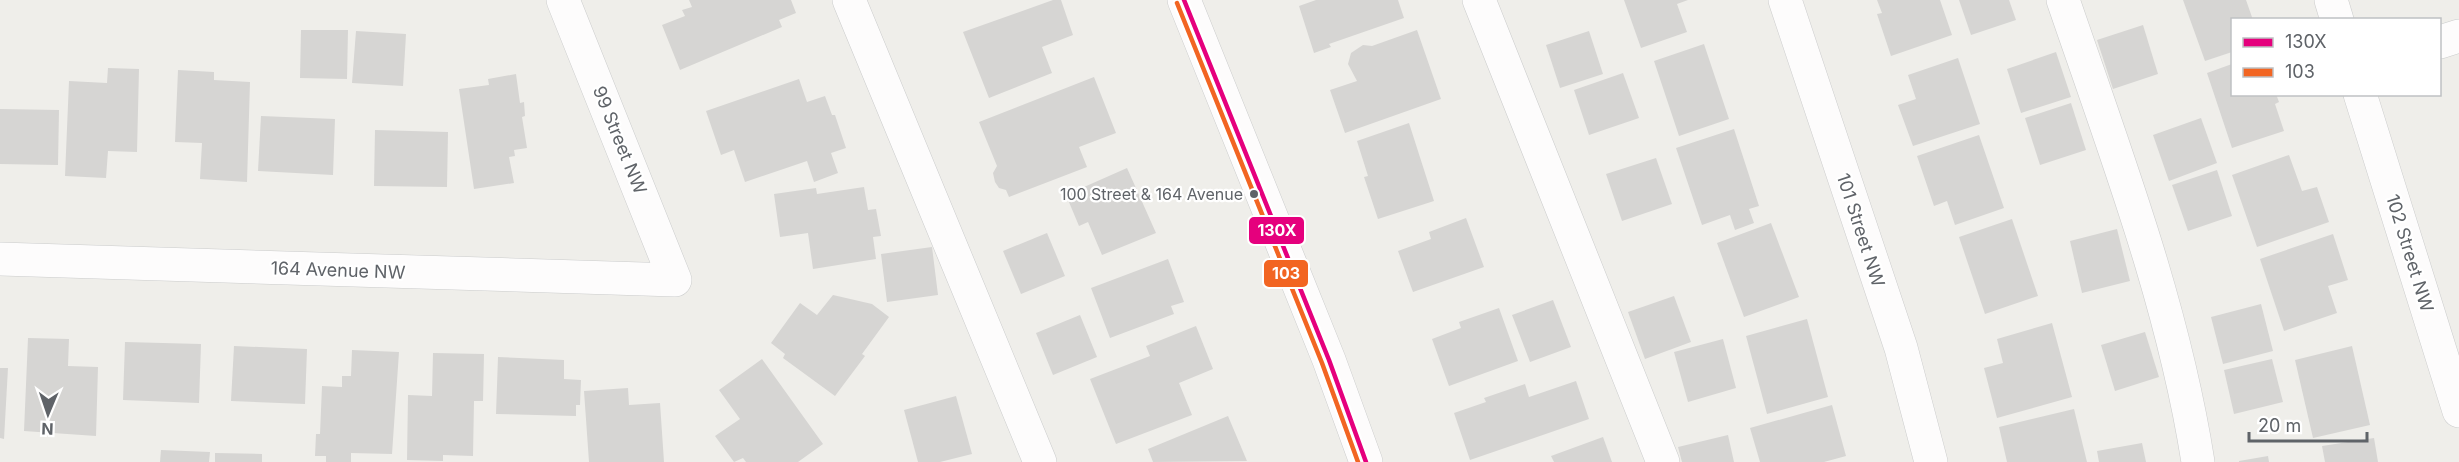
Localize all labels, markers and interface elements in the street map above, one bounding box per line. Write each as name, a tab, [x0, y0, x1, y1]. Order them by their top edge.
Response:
legend	[2231, 18, 2441, 96]
text: 130X	[2285, 31, 2326, 52]
text: 103	[2285, 61, 2315, 82]
street label: 99 Street NW	[589, 83, 651, 197]
street label: 101 Street NW	[1833, 171, 1889, 290]
place label: 100 Street & 164 Avenue	[1060, 184, 1243, 204]
marker: 100 Street & 164 Avenue	[1248, 188, 1260, 200]
street label: 102 Street NW	[2382, 192, 2438, 315]
line badge: 130X	[1248, 216, 1305, 245]
text: 130X	[1257, 220, 1297, 240]
street label: 164 Avenue NW	[270, 257, 406, 283]
line badge: 103	[1263, 259, 1309, 288]
text: 103	[1272, 263, 1300, 283]
north arrow	[18, 384, 78, 444]
scale bar	[2249, 405, 2368, 443]
text: 20 m	[2258, 415, 2301, 436]
text: N	[41, 419, 54, 439]

